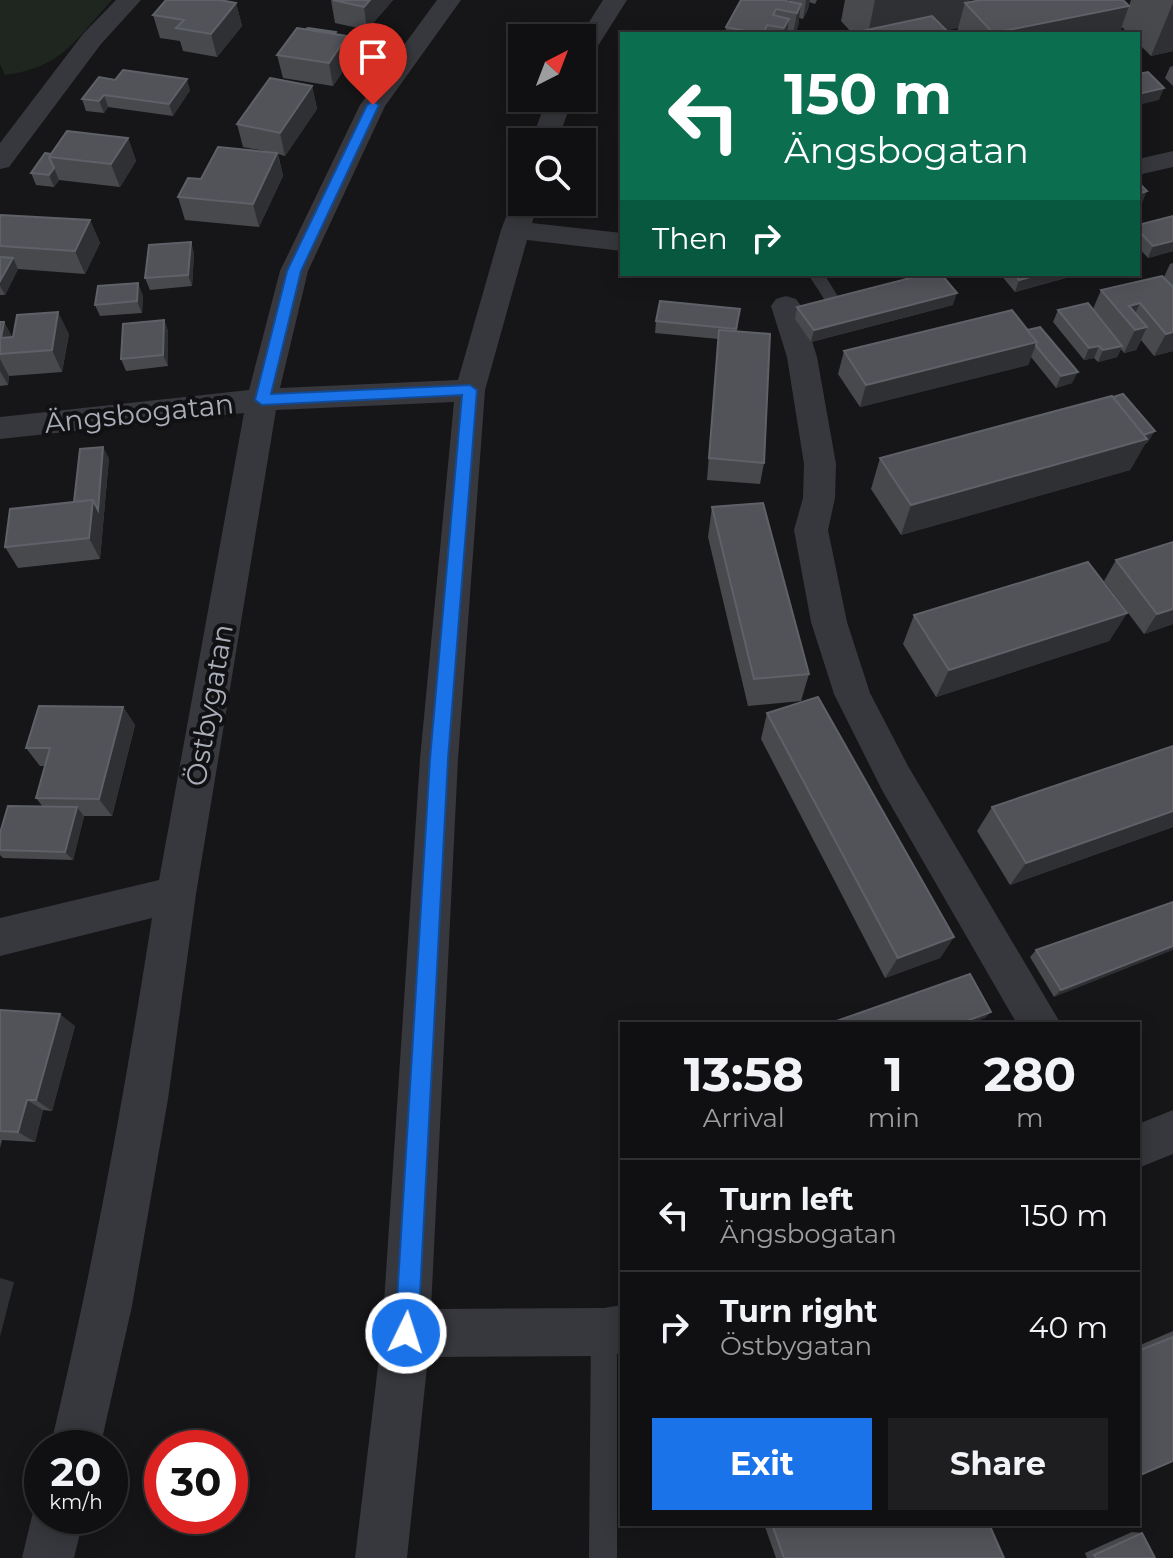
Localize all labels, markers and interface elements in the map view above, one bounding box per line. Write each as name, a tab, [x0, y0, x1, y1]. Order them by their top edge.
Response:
pin	[339, 23, 407, 105]
north arrow	[508, 24, 596, 112]
map controls	[508, 24, 596, 216]
icon: arrive	[351, 35, 395, 79]
text: 150 m	[784, 60, 952, 128]
icon: left	[652, 64, 756, 168]
button: search	[508, 128, 596, 216]
text: Ängsbogatan	[784, 128, 1029, 172]
icon: right	[744, 216, 788, 260]
text: Then	[652, 220, 728, 257]
street label: Ängsbogatan	[43, 386, 235, 440]
street label: Östbygatan	[178, 621, 240, 789]
text: 13:58	[684, 1045, 804, 1103]
text: 1	[884, 1045, 903, 1103]
text: 280	[984, 1045, 1076, 1103]
text: Arrival	[703, 1102, 785, 1134]
text: min	[868, 1102, 920, 1134]
text: m	[1016, 1102, 1044, 1134]
text: Turn left	[720, 1181, 853, 1218]
icon: left	[652, 1193, 696, 1237]
text: 150 m	[1021, 1197, 1108, 1234]
text: Ängsbogatan	[720, 1218, 897, 1250]
position arrow	[364, 1291, 448, 1375]
text: Turn right	[720, 1293, 877, 1330]
icon: right	[652, 1305, 696, 1349]
text: 40 m	[1029, 1309, 1108, 1346]
text: Östbygatan	[720, 1330, 872, 1362]
button: Exit	[652, 1418, 872, 1510]
button: Share	[888, 1418, 1108, 1510]
speed limit sign: 30	[144, 1430, 248, 1534]
text: 20	[51, 1447, 101, 1496]
text: km/h	[49, 1490, 103, 1514]

